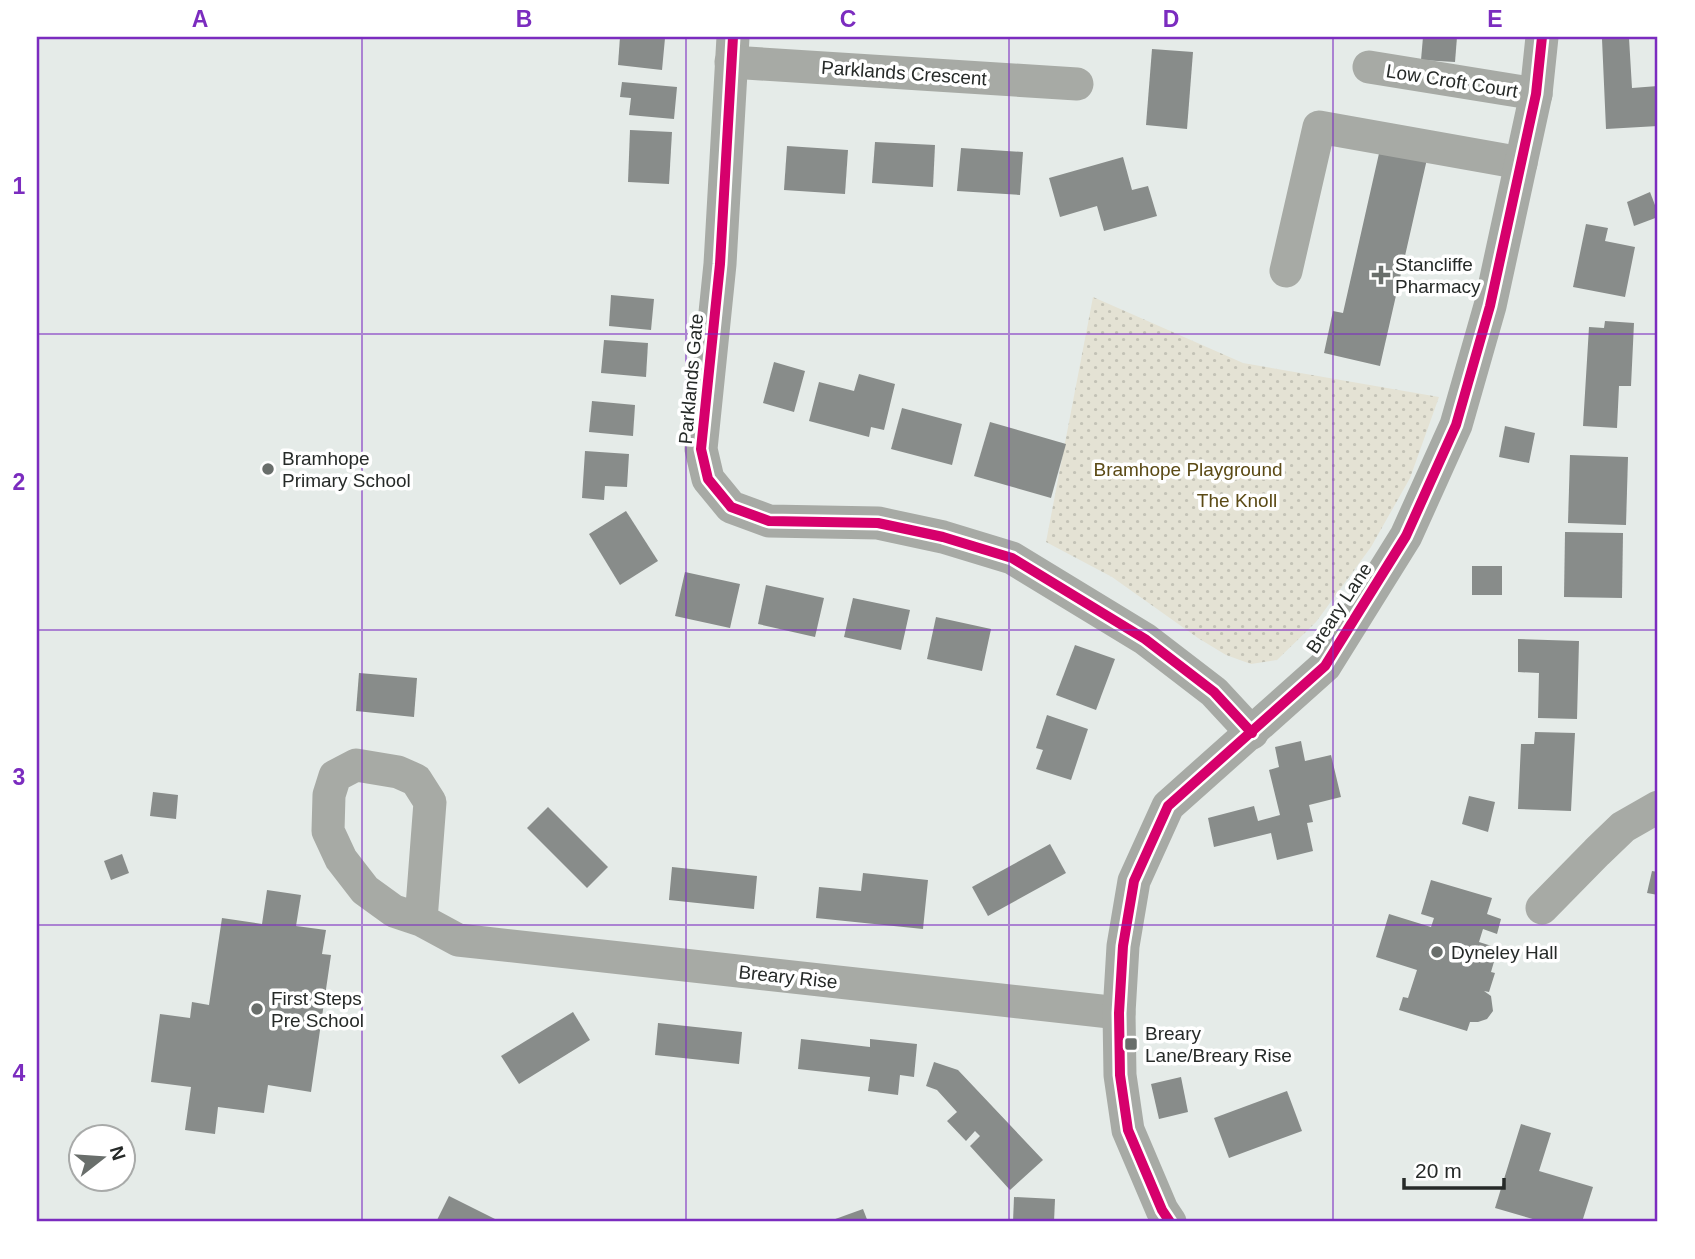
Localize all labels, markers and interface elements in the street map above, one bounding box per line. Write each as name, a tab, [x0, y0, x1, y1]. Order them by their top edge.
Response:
text: A	[192, 6, 208, 32]
text: B	[516, 6, 532, 32]
text: C	[840, 6, 856, 32]
text: D	[1163, 6, 1179, 32]
text: E	[1487, 6, 1503, 32]
street label: Parklands Crescent	[821, 57, 988, 89]
street label: Low Croft Court	[1385, 60, 1520, 102]
text: 1	[13, 173, 26, 199]
place label: Stancliffe Pharmacy	[1395, 254, 1481, 297]
marker: Stancliffe Pharmacy	[1373, 267, 1389, 283]
street label: Parklands Gate	[675, 313, 707, 445]
place label: Bramhope Primary School	[282, 448, 411, 491]
park label: Bramhope Playground	[1093, 459, 1283, 480]
marker: Bramhope Primary School	[260, 461, 276, 477]
text: 2	[13, 469, 25, 495]
park label: The Knoll	[1197, 490, 1277, 511]
street label: Breary Lane	[1302, 559, 1376, 657]
text: 3	[13, 764, 25, 790]
place label: Dyneley Hall	[1451, 942, 1558, 963]
marker: Dyneley Hall	[1429, 944, 1445, 960]
street label: Breary Rise	[738, 961, 838, 993]
place label: First Steps Pre School	[271, 988, 364, 1031]
marker: First Steps Pre School	[249, 1001, 265, 1017]
place label: Breary Lane/Breary Rise	[1145, 1023, 1292, 1066]
marker: Breary Lane/Breary Rise	[1123, 1036, 1139, 1052]
text: 4	[13, 1060, 26, 1086]
north arrow	[66, 1122, 136, 1192]
text: N	[106, 1144, 130, 1163]
scale bar	[1404, 1147, 1504, 1191]
text: 20 m	[1415, 1159, 1462, 1182]

